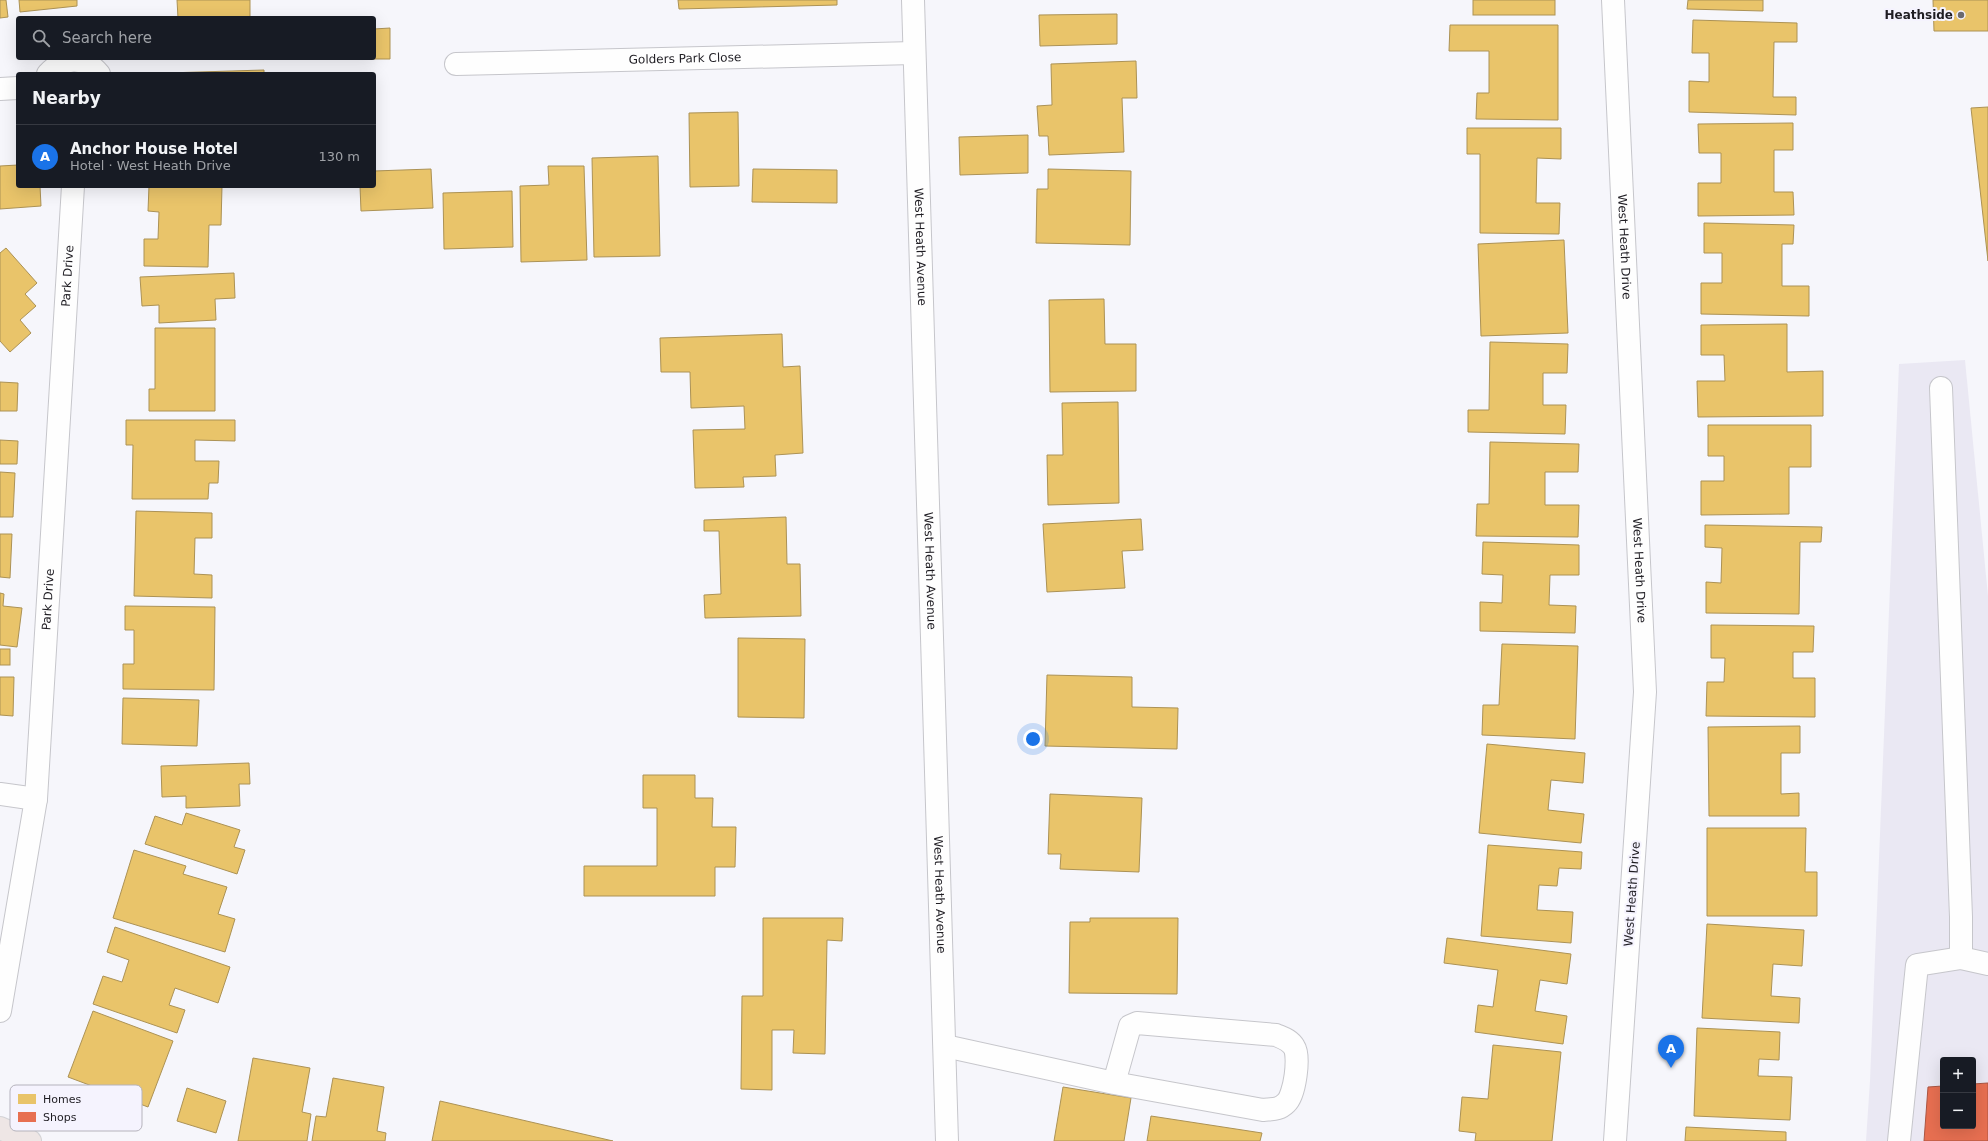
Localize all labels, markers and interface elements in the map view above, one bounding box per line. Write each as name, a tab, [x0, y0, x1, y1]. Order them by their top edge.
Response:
place label: Heathside	[1884, 8, 1953, 22]
marker: Heathside	[1956, 10, 1966, 20]
search box	[16, 16, 376, 60]
icon: search	[30, 27, 52, 49]
text: Search here	[62, 29, 152, 47]
street label: Golders Park Close	[629, 50, 741, 67]
text: Nearby	[32, 88, 101, 108]
text: Anchor House Hotel	[70, 140, 238, 158]
text: A	[40, 149, 50, 164]
text: 130 m	[318, 149, 360, 164]
text: Hotel · West Heath Drive	[70, 158, 231, 173]
street label: West Heath Avenue	[912, 188, 929, 306]
street label: West Heath Drive	[1615, 194, 1634, 300]
street label: Park Drive	[59, 245, 76, 307]
street label: West Heath Avenue	[921, 512, 939, 630]
street label: West Heath Drive	[1630, 517, 1649, 623]
street label: Park Drive	[39, 568, 57, 631]
your location	[1023, 729, 1043, 749]
street label: West Heath Avenue	[931, 835, 948, 954]
street label: West Heath Drive	[1621, 841, 1643, 947]
pin: A	[1658, 1035, 1684, 1068]
map controls	[1940, 1057, 1976, 1129]
button: +	[1940, 1057, 1976, 1093]
legend	[10, 1085, 142, 1131]
text: Homes	[43, 1093, 81, 1106]
button: −	[1940, 1093, 1976, 1129]
text: Shops	[43, 1111, 77, 1124]

